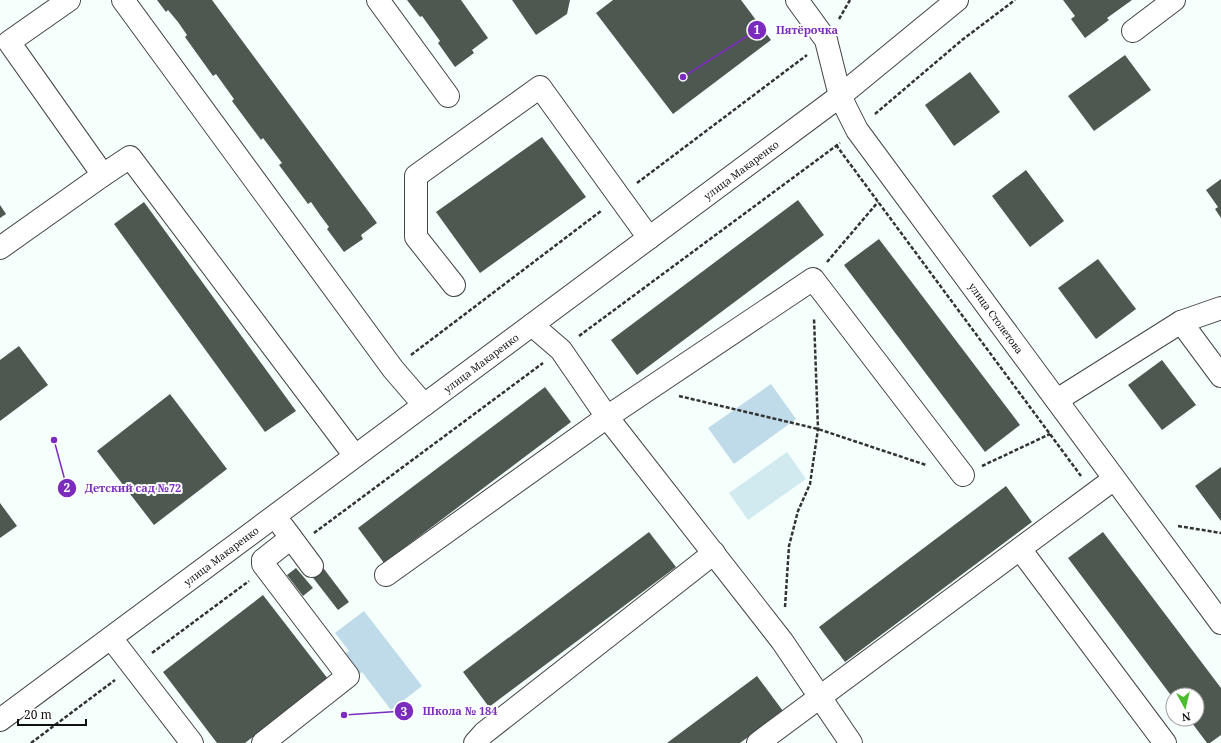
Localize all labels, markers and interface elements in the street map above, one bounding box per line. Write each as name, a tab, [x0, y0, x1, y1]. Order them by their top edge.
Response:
callout: Пятёрочка	[747, 19, 846, 42]
text: 1	[754, 21, 761, 38]
text: Пятёрочка	[776, 22, 839, 37]
street label: улица Макаренко	[701, 137, 782, 203]
street label: улица Столетова	[966, 280, 1027, 357]
street label: улица Макаренко	[441, 330, 522, 396]
callout: Детский сад №72	[57, 477, 189, 500]
text: 2	[64, 479, 71, 496]
text: Детский сад №72	[85, 480, 181, 495]
street label: улица Макаренко	[181, 523, 262, 589]
north arrow	[1165, 687, 1205, 727]
callout: Школа № 184	[394, 700, 505, 723]
scale bar	[18, 701, 86, 727]
text: 3	[401, 703, 408, 720]
text: Школа № 184	[422, 703, 498, 718]
text: 20 m	[24, 706, 52, 723]
text: N	[1181, 709, 1192, 725]

